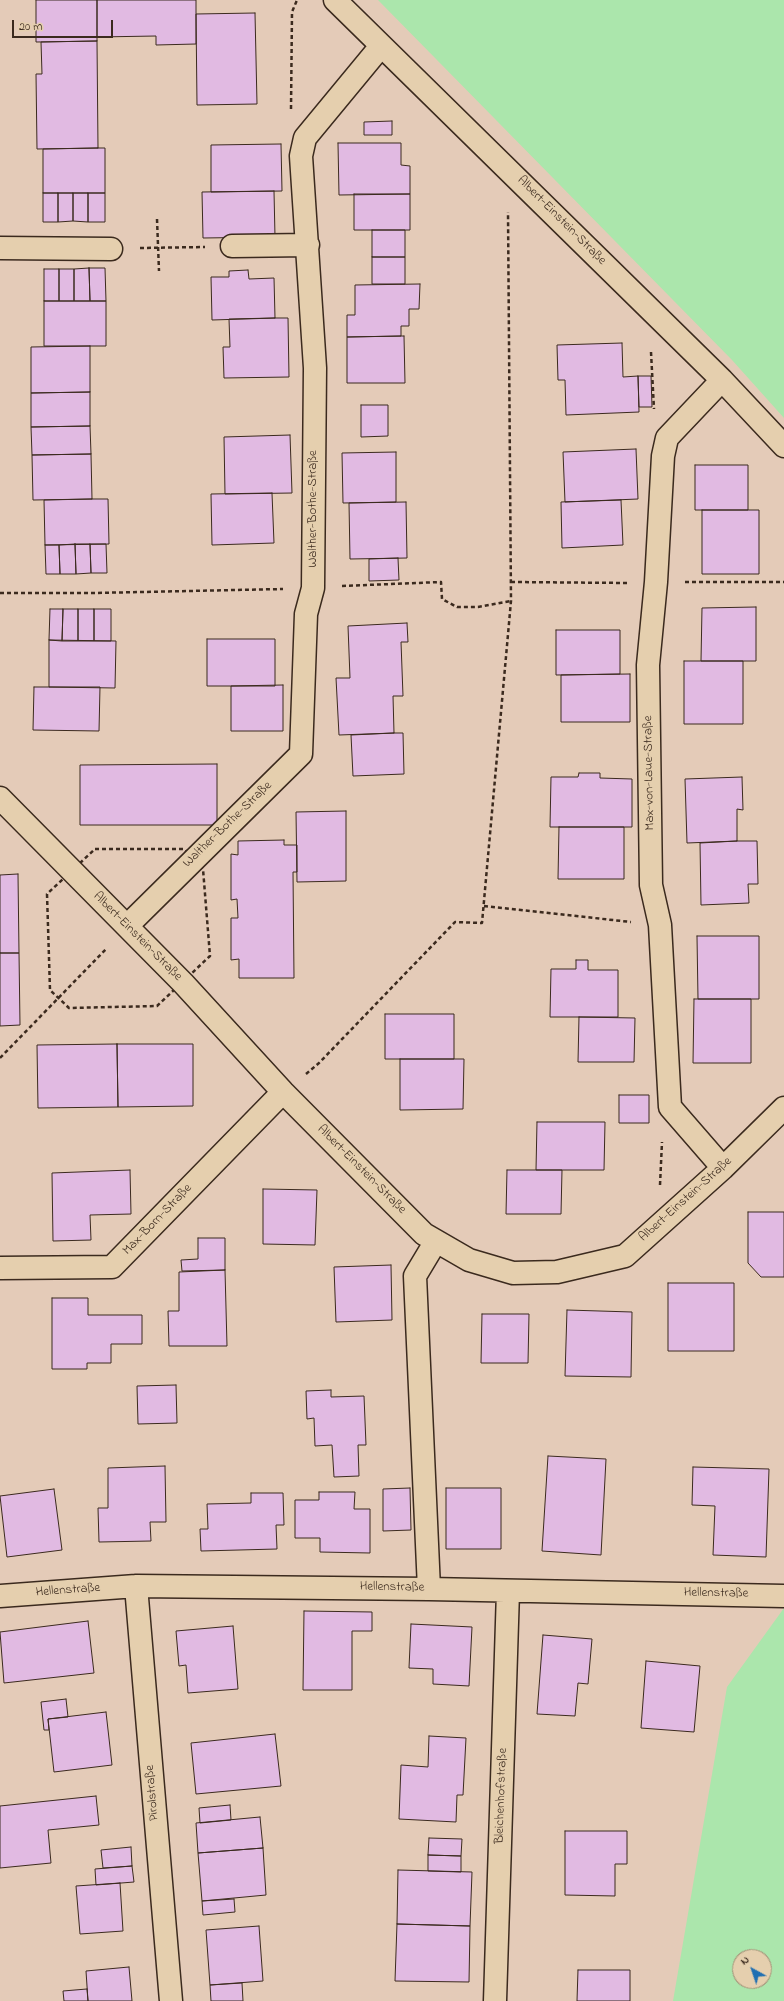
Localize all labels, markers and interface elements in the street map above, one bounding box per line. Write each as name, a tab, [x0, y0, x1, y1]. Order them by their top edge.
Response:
scale bar	[14, 12, 115, 38]
text: 20 m	[19, 18, 42, 36]
street label: Albert-Einstein-Straße	[513, 173, 609, 269]
street label: Walther-Bothe-Straße	[306, 450, 322, 568]
street label: Max-von-Laue-Straße	[641, 715, 659, 831]
street label: Walther-Bothe-Straße	[180, 779, 276, 871]
street label: Albert-Einstein-Straße	[89, 889, 185, 985]
street label: Albert-Einstein-Straße	[313, 1122, 409, 1218]
street label: Albert-Einstein-Straße	[636, 1154, 736, 1246]
street label: Max-Born-Straße	[120, 1181, 196, 1259]
street label: Hellenstraße	[360, 1580, 424, 1596]
street label: Hellenstraße	[35, 1581, 101, 1601]
street label: Hellenstraße	[684, 1586, 748, 1602]
street label: Bleichenhofstraße	[493, 1748, 511, 1844]
street label: Pirolstraße	[143, 1764, 163, 1822]
north arrow	[732, 1949, 772, 1989]
text: N	[737, 1952, 753, 1969]

